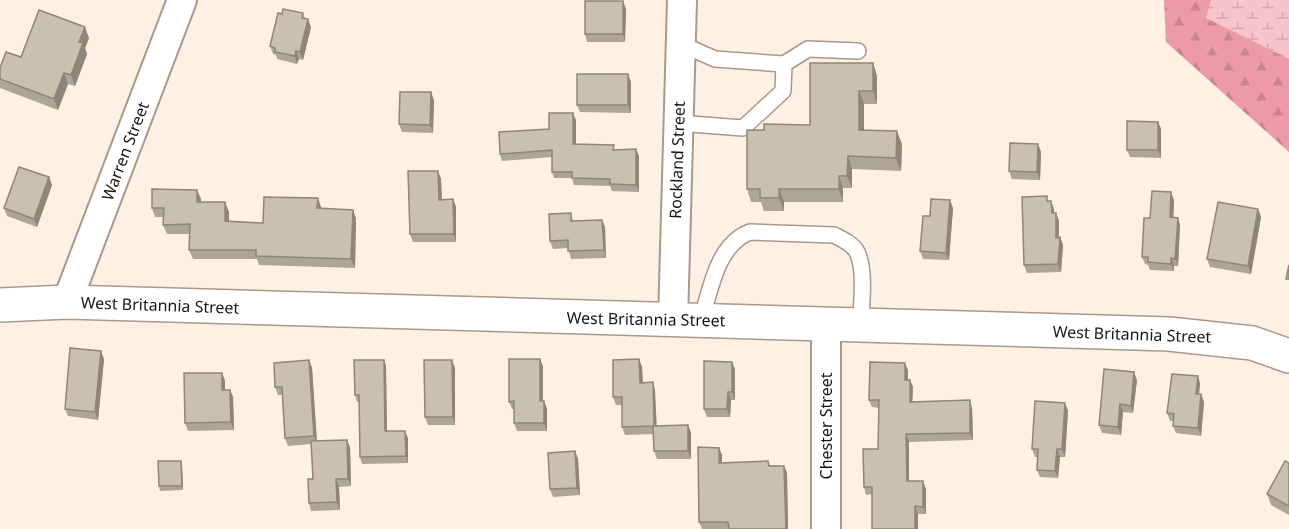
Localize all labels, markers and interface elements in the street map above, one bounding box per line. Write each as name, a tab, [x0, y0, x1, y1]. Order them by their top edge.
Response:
street label: Warren Street	[96, 98, 154, 204]
street label: Rockland Street	[664, 101, 690, 219]
street label: West Britannia Street	[80, 291, 240, 319]
street label: West Britannia Street	[566, 307, 726, 331]
street label: West Britannia Street	[1052, 320, 1212, 348]
street label: Chester Street	[815, 372, 837, 479]

